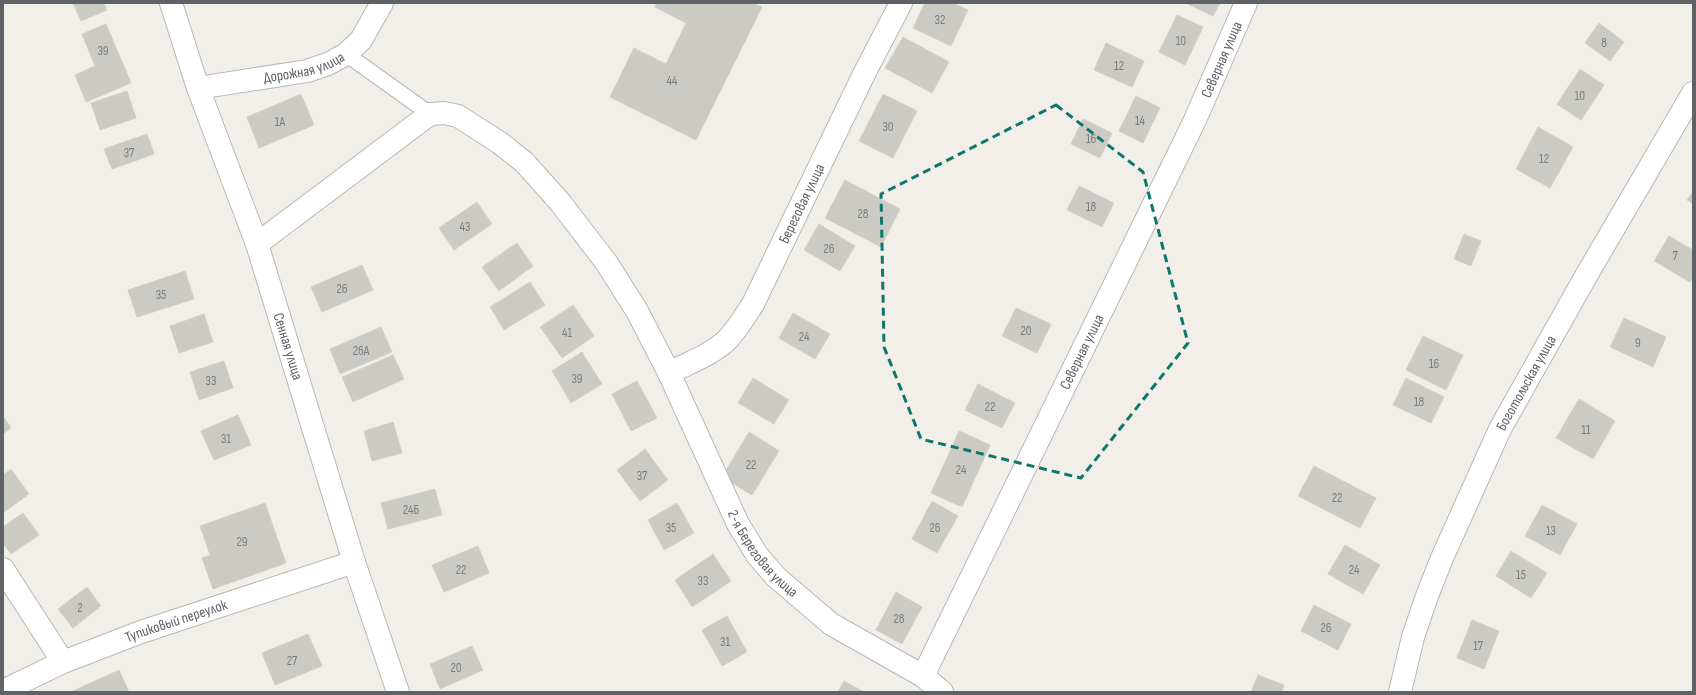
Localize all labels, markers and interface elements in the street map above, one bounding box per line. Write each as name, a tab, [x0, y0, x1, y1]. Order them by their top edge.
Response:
house number: 32	[935, 12, 945, 28]
street label: Северная улица	[1197, 18, 1247, 101]
house number: 10	[1176, 33, 1186, 49]
house number: 8	[1601, 35, 1607, 51]
house number: 39	[97, 43, 109, 59]
street label: Дорожная улица	[262, 48, 348, 88]
house number: 12	[1114, 58, 1124, 74]
house number: 44	[667, 73, 678, 89]
house number: 10	[1575, 88, 1585, 104]
house number: 14	[1135, 113, 1146, 129]
house number: 1А	[275, 114, 286, 130]
house number: 30	[882, 119, 894, 135]
house number: 16	[1086, 131, 1096, 147]
house number: 37	[124, 145, 135, 161]
house number: 12	[1539, 151, 1549, 167]
street label: Береговая улица	[775, 161, 829, 247]
house number: 18	[1086, 199, 1096, 215]
house number: 28	[857, 206, 869, 222]
house number: 43	[460, 219, 470, 235]
house number: 26	[823, 241, 835, 257]
house number: 7	[1672, 248, 1678, 264]
house number: 26	[336, 281, 348, 297]
house number: 35	[156, 287, 166, 303]
street label: Сенная улица	[269, 311, 307, 383]
street label: Северная улица	[1056, 311, 1109, 393]
house number: 20	[1020, 323, 1032, 339]
house number: 41	[562, 325, 572, 341]
house number: 24	[799, 329, 810, 345]
street label: Боготольская улица	[1492, 332, 1561, 434]
house number: 9	[1635, 335, 1641, 351]
house number: 26А	[353, 343, 370, 359]
house number: 16	[1429, 356, 1439, 372]
house number: 39	[571, 371, 583, 387]
house number: 33	[206, 373, 216, 389]
house number: 18	[1414, 394, 1424, 410]
house number: 22	[985, 399, 995, 415]
house number: 11	[1581, 422, 1591, 438]
house number: 31	[221, 431, 231, 447]
house number: 22	[746, 457, 756, 473]
house number: 24	[956, 462, 967, 478]
house number: 37	[637, 468, 648, 484]
house number: 22	[1332, 490, 1342, 506]
house number: 24Б	[403, 502, 420, 518]
street label: 2-я Береговая улица	[723, 507, 802, 602]
house number: 35	[666, 520, 676, 536]
house number: 26	[929, 520, 941, 536]
house number: 13	[1546, 523, 1556, 539]
house number: 29	[236, 534, 248, 550]
house number: 22	[456, 562, 466, 578]
house number: 24	[1349, 562, 1360, 578]
house number: 15	[1516, 567, 1526, 583]
house number: 33	[698, 573, 708, 589]
street label: Тупиковый переулок	[122, 595, 230, 647]
house number: 2	[77, 600, 83, 616]
house number: 28	[893, 611, 905, 627]
house number: 26	[1320, 620, 1332, 636]
house number: 31	[720, 634, 730, 650]
house number: 17	[1473, 638, 1484, 654]
house number: 27	[287, 653, 298, 669]
house number: 20	[450, 660, 462, 676]

